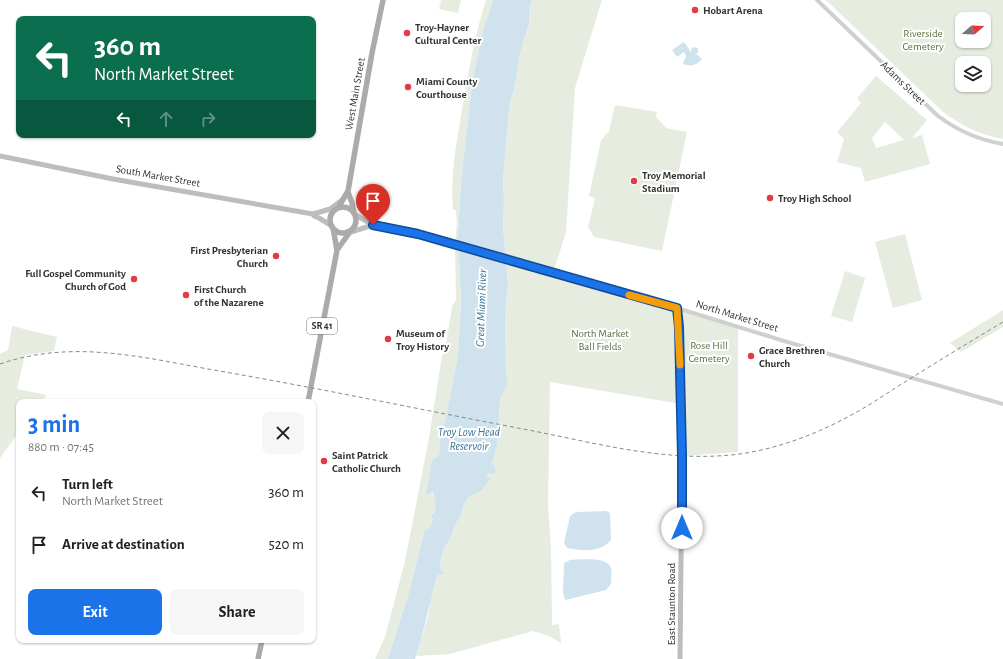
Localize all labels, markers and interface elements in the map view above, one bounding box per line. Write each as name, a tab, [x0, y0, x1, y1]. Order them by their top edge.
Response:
marker: Hobart Arena	[690, 5, 700, 15]
place label: Hobart Arena	[703, 5, 763, 16]
north arrow	[955, 12, 991, 48]
map controls	[955, 12, 991, 92]
place label: Troy-Hayner Cultural Center	[415, 22, 482, 46]
marker: Troy-Hayner Cultural Center	[402, 28, 412, 38]
park label: Riverside Cemetery	[902, 28, 944, 52]
icon: left	[28, 32, 80, 84]
text: 360 m	[94, 33, 161, 61]
street label: West Main Street	[343, 56, 367, 131]
button: layers	[955, 56, 991, 92]
street label: Adams Street	[879, 59, 928, 107]
text: North Market Street	[94, 66, 234, 84]
place label: Miami County Courthouse	[416, 76, 477, 100]
marker: Miami County Courthouse	[403, 82, 413, 92]
icon: left	[113, 108, 135, 130]
icon: ahead	[155, 108, 177, 130]
icon: right	[197, 108, 219, 130]
street label: South Market Street	[115, 163, 201, 189]
place label: Troy Memorial Stadium	[642, 170, 706, 194]
marker: Troy Memorial Stadium	[629, 176, 639, 186]
pin	[356, 184, 390, 225]
icon: arrive	[362, 190, 384, 212]
marker: Troy High School	[765, 193, 775, 203]
place label: Troy High School	[778, 193, 851, 204]
place label: First Presbyterian Church	[190, 245, 268, 269]
marker: First Presbyterian Church	[271, 251, 281, 261]
place label: Full Gospel Community Church of God	[25, 268, 126, 292]
water label: Great Miami River	[474, 268, 488, 347]
marker: Full Gospel Community Church of God	[129, 274, 139, 284]
place label: First Church of the Nazarene	[194, 284, 264, 308]
marker: First Church of the Nazarene	[181, 290, 191, 300]
street label: North Market Street	[695, 298, 780, 334]
road number: SR 41	[307, 318, 337, 334]
place label: Museum of Troy History	[396, 328, 449, 352]
park label: North Market Ball Fields	[571, 328, 629, 352]
marker: Museum of Troy History	[383, 334, 393, 344]
park label: Rose Hill Cemetery	[688, 340, 730, 364]
place label: Grace Brethren Church	[759, 345, 825, 369]
marker: Grace Brethren Church	[746, 351, 756, 361]
button: close	[262, 412, 304, 454]
text: 3 min	[28, 413, 80, 437]
water label: Troy Low Head Reservoir	[438, 426, 501, 452]
text: 880 m · 07:45	[28, 441, 94, 454]
place label: Saint Patrick Catholic Church	[332, 450, 401, 474]
marker: Saint Patrick Catholic Church	[319, 456, 329, 466]
text: Turn left	[62, 477, 113, 492]
icon: left	[28, 482, 50, 504]
text: 360 m	[268, 485, 304, 500]
text: North Market Street	[62, 495, 163, 508]
position arrow	[661, 507, 703, 549]
icon: arrive	[28, 534, 50, 556]
text: Arrive at destination	[62, 537, 185, 552]
text: 520 m	[269, 537, 304, 552]
street label: East Staunton Road	[666, 562, 677, 645]
button: Exit	[28, 589, 162, 635]
button: Share	[170, 589, 304, 635]

